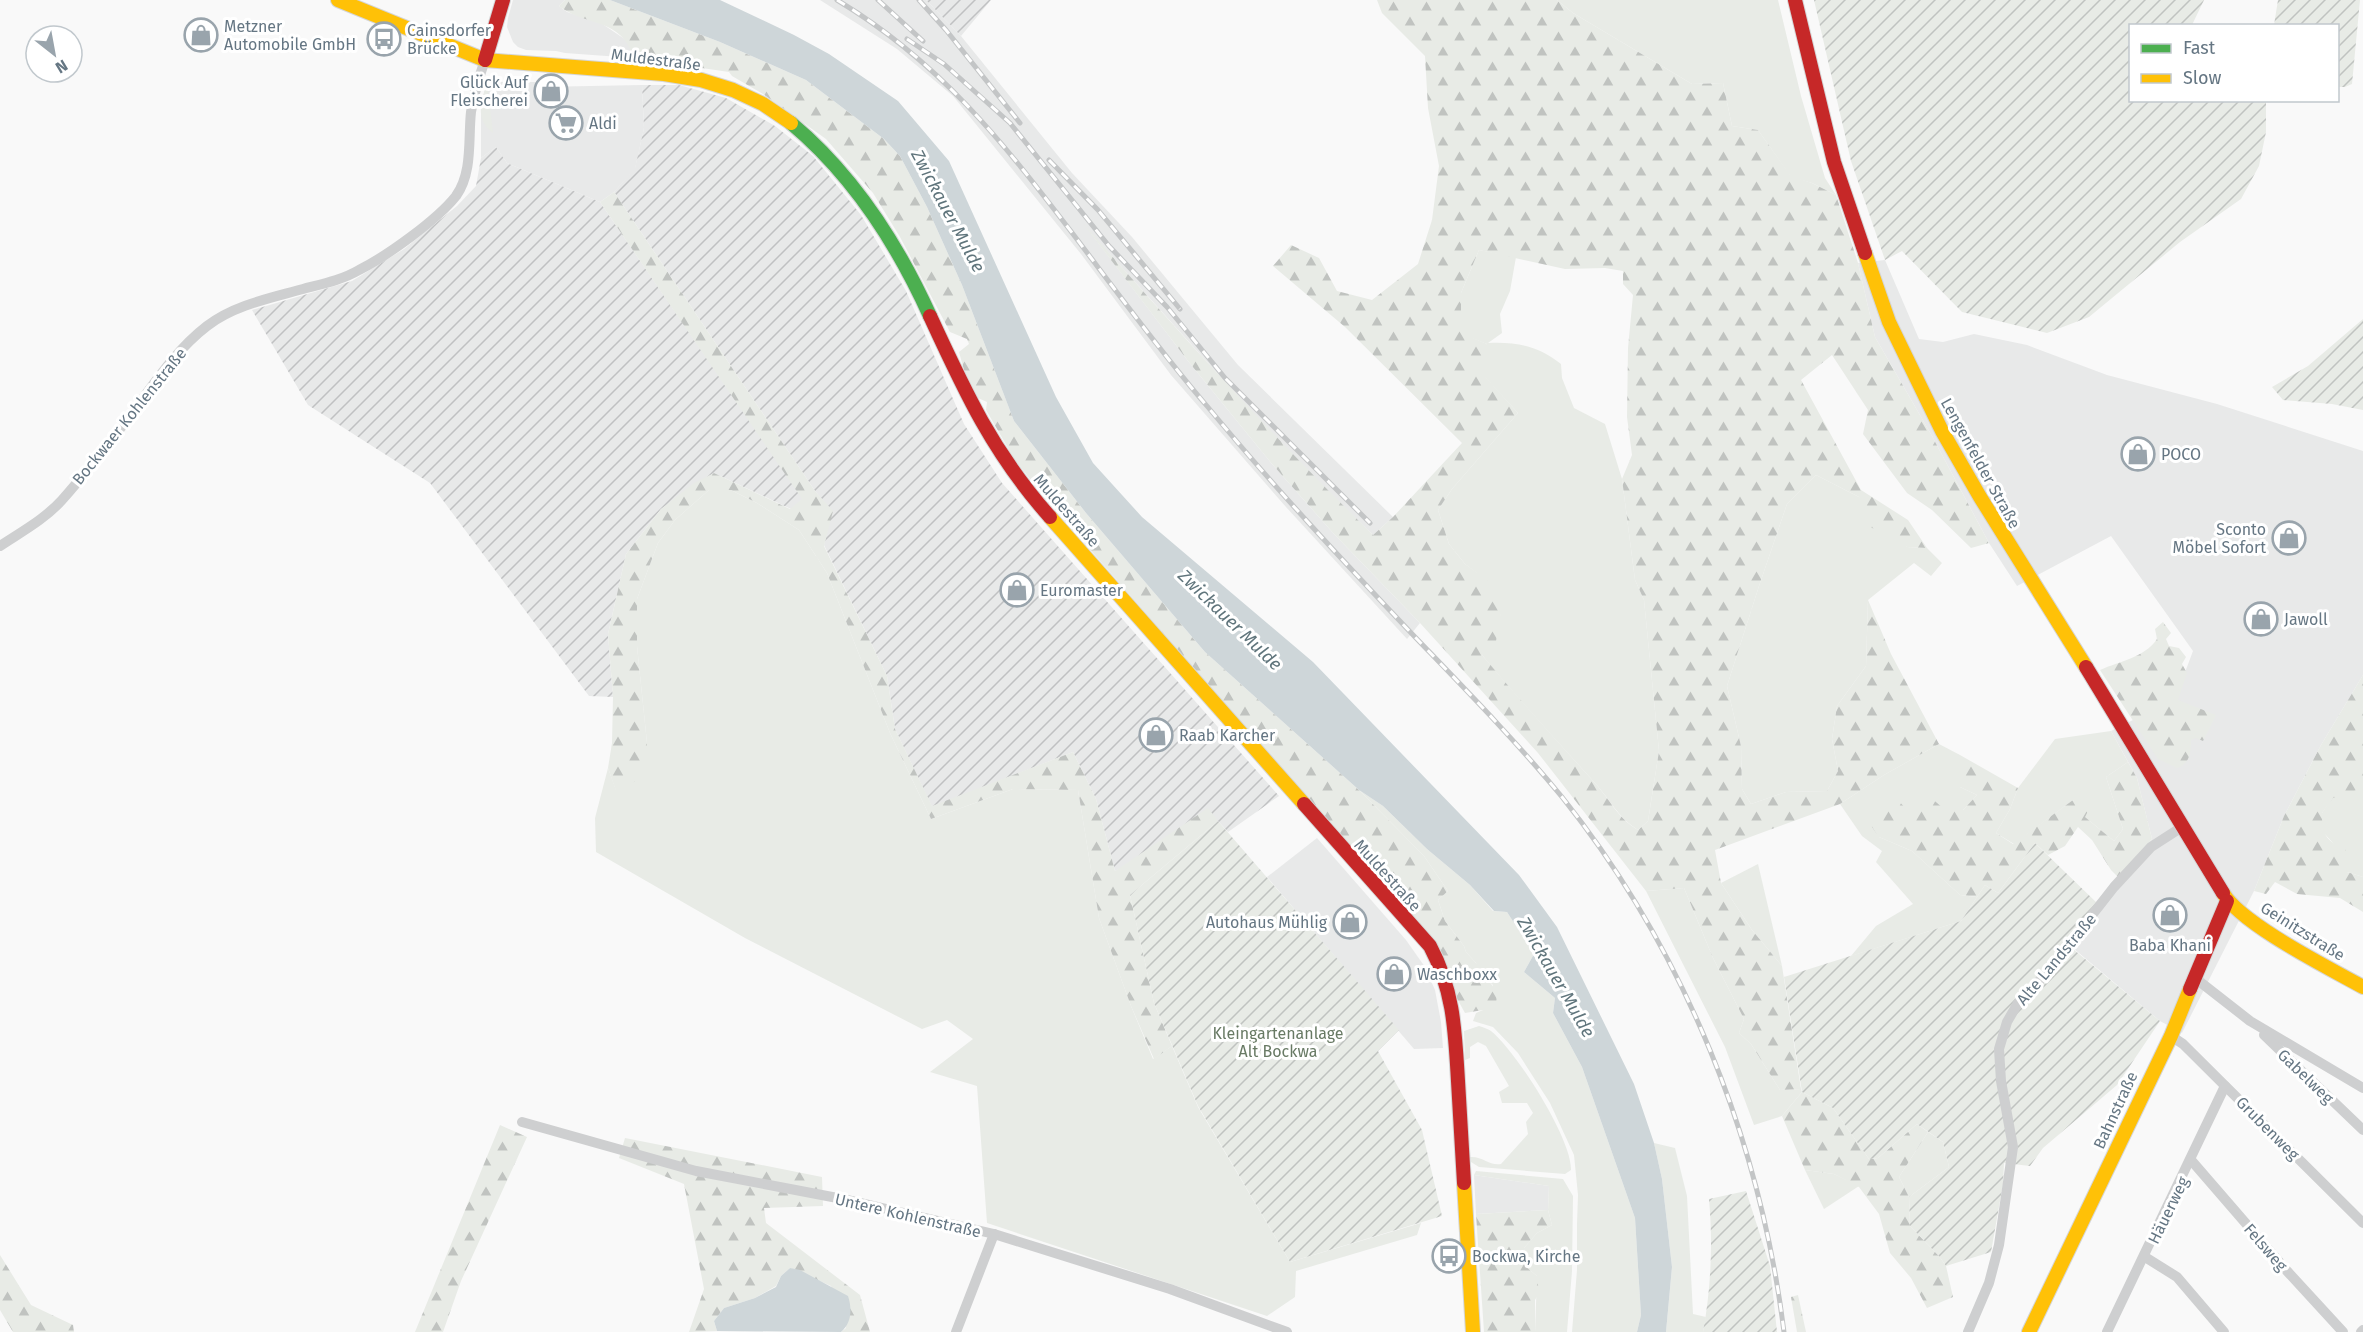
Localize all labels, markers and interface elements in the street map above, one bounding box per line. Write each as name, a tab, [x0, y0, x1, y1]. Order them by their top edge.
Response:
shop icon: Metzner Automobile GmbH	[183, 17, 219, 53]
place label: Metzner Automobile GmbH	[224, 17, 356, 54]
bus stop icon: Cainsdorfer Brücke	[366, 21, 402, 57]
place label: Cainsdorfer Brücke	[407, 21, 492, 58]
north arrow	[24, 24, 84, 84]
legend	[2129, 24, 2339, 102]
text: Fast	[2183, 37, 2216, 59]
street label: Muldestraße	[610, 45, 702, 74]
text: N	[52, 56, 71, 77]
text: Slow	[2183, 67, 2222, 89]
place label: Glück Auf Fleischerei	[450, 73, 530, 110]
shop icon: Glück Auf Fleischerei	[533, 73, 569, 109]
supermarket icon: Aldi	[548, 105, 584, 141]
place label: Aldi	[589, 114, 617, 133]
water label: Zwickauer Mulde	[906, 145, 990, 276]
street label: Bockwaer Kohlenstraße	[68, 344, 190, 489]
street label: Lengenfelder Straße	[1937, 395, 2024, 532]
shop icon: POCO	[2120, 436, 2156, 472]
place label: POCO	[2161, 445, 2201, 464]
street label: Muldestraße	[1030, 470, 1103, 551]
place label: Sconto Möbel Sofort	[2172, 520, 2266, 557]
shop icon: Sconto Möbel Sofort	[2271, 520, 2307, 556]
water label: Zwickauer Mulde	[1173, 564, 1287, 675]
shop icon: Euromaster	[999, 572, 1035, 608]
place label: Euromaster	[1040, 581, 1124, 600]
shop icon: Jawoll	[2243, 601, 2279, 637]
place label: Jawoll	[2284, 610, 2328, 629]
shop icon: Raab Karcher	[1138, 717, 1174, 753]
place label: Raab Karcher	[1179, 726, 1276, 745]
street label: Muldestraße	[1350, 835, 1425, 915]
shop icon: Baba Khani	[2152, 897, 2188, 933]
street label: Geinitzstraße	[2257, 898, 2348, 965]
shop icon: Autohaus Mühlig	[1332, 904, 1368, 940]
street label: Alte Landstraße	[2013, 910, 2100, 1009]
water label: Zwickauer Mulde	[1512, 912, 1600, 1041]
place label: Autohaus Mühlig	[1206, 913, 1328, 932]
place label: Baba Khani	[2129, 936, 2211, 955]
shop icon: Waschboxx	[1376, 956, 1412, 992]
place label: Waschboxx	[1417, 965, 1497, 984]
park label: Kleingartenanlage Alt Bockwa	[1212, 1024, 1344, 1061]
street label: Gabelweg	[2274, 1045, 2338, 1108]
street label: Bahnstraße	[2089, 1069, 2142, 1152]
street label: Grubenweg	[2232, 1093, 2304, 1164]
street label: Häuerweg	[2144, 1173, 2193, 1247]
street label: Untere Kohlenstraße	[833, 1189, 983, 1242]
street label: Felsweg	[2240, 1220, 2292, 1275]
bus stop icon: Bockwa, Kirche	[1431, 1238, 1467, 1274]
place label: Bockwa, Kirche	[1472, 1247, 1580, 1266]

